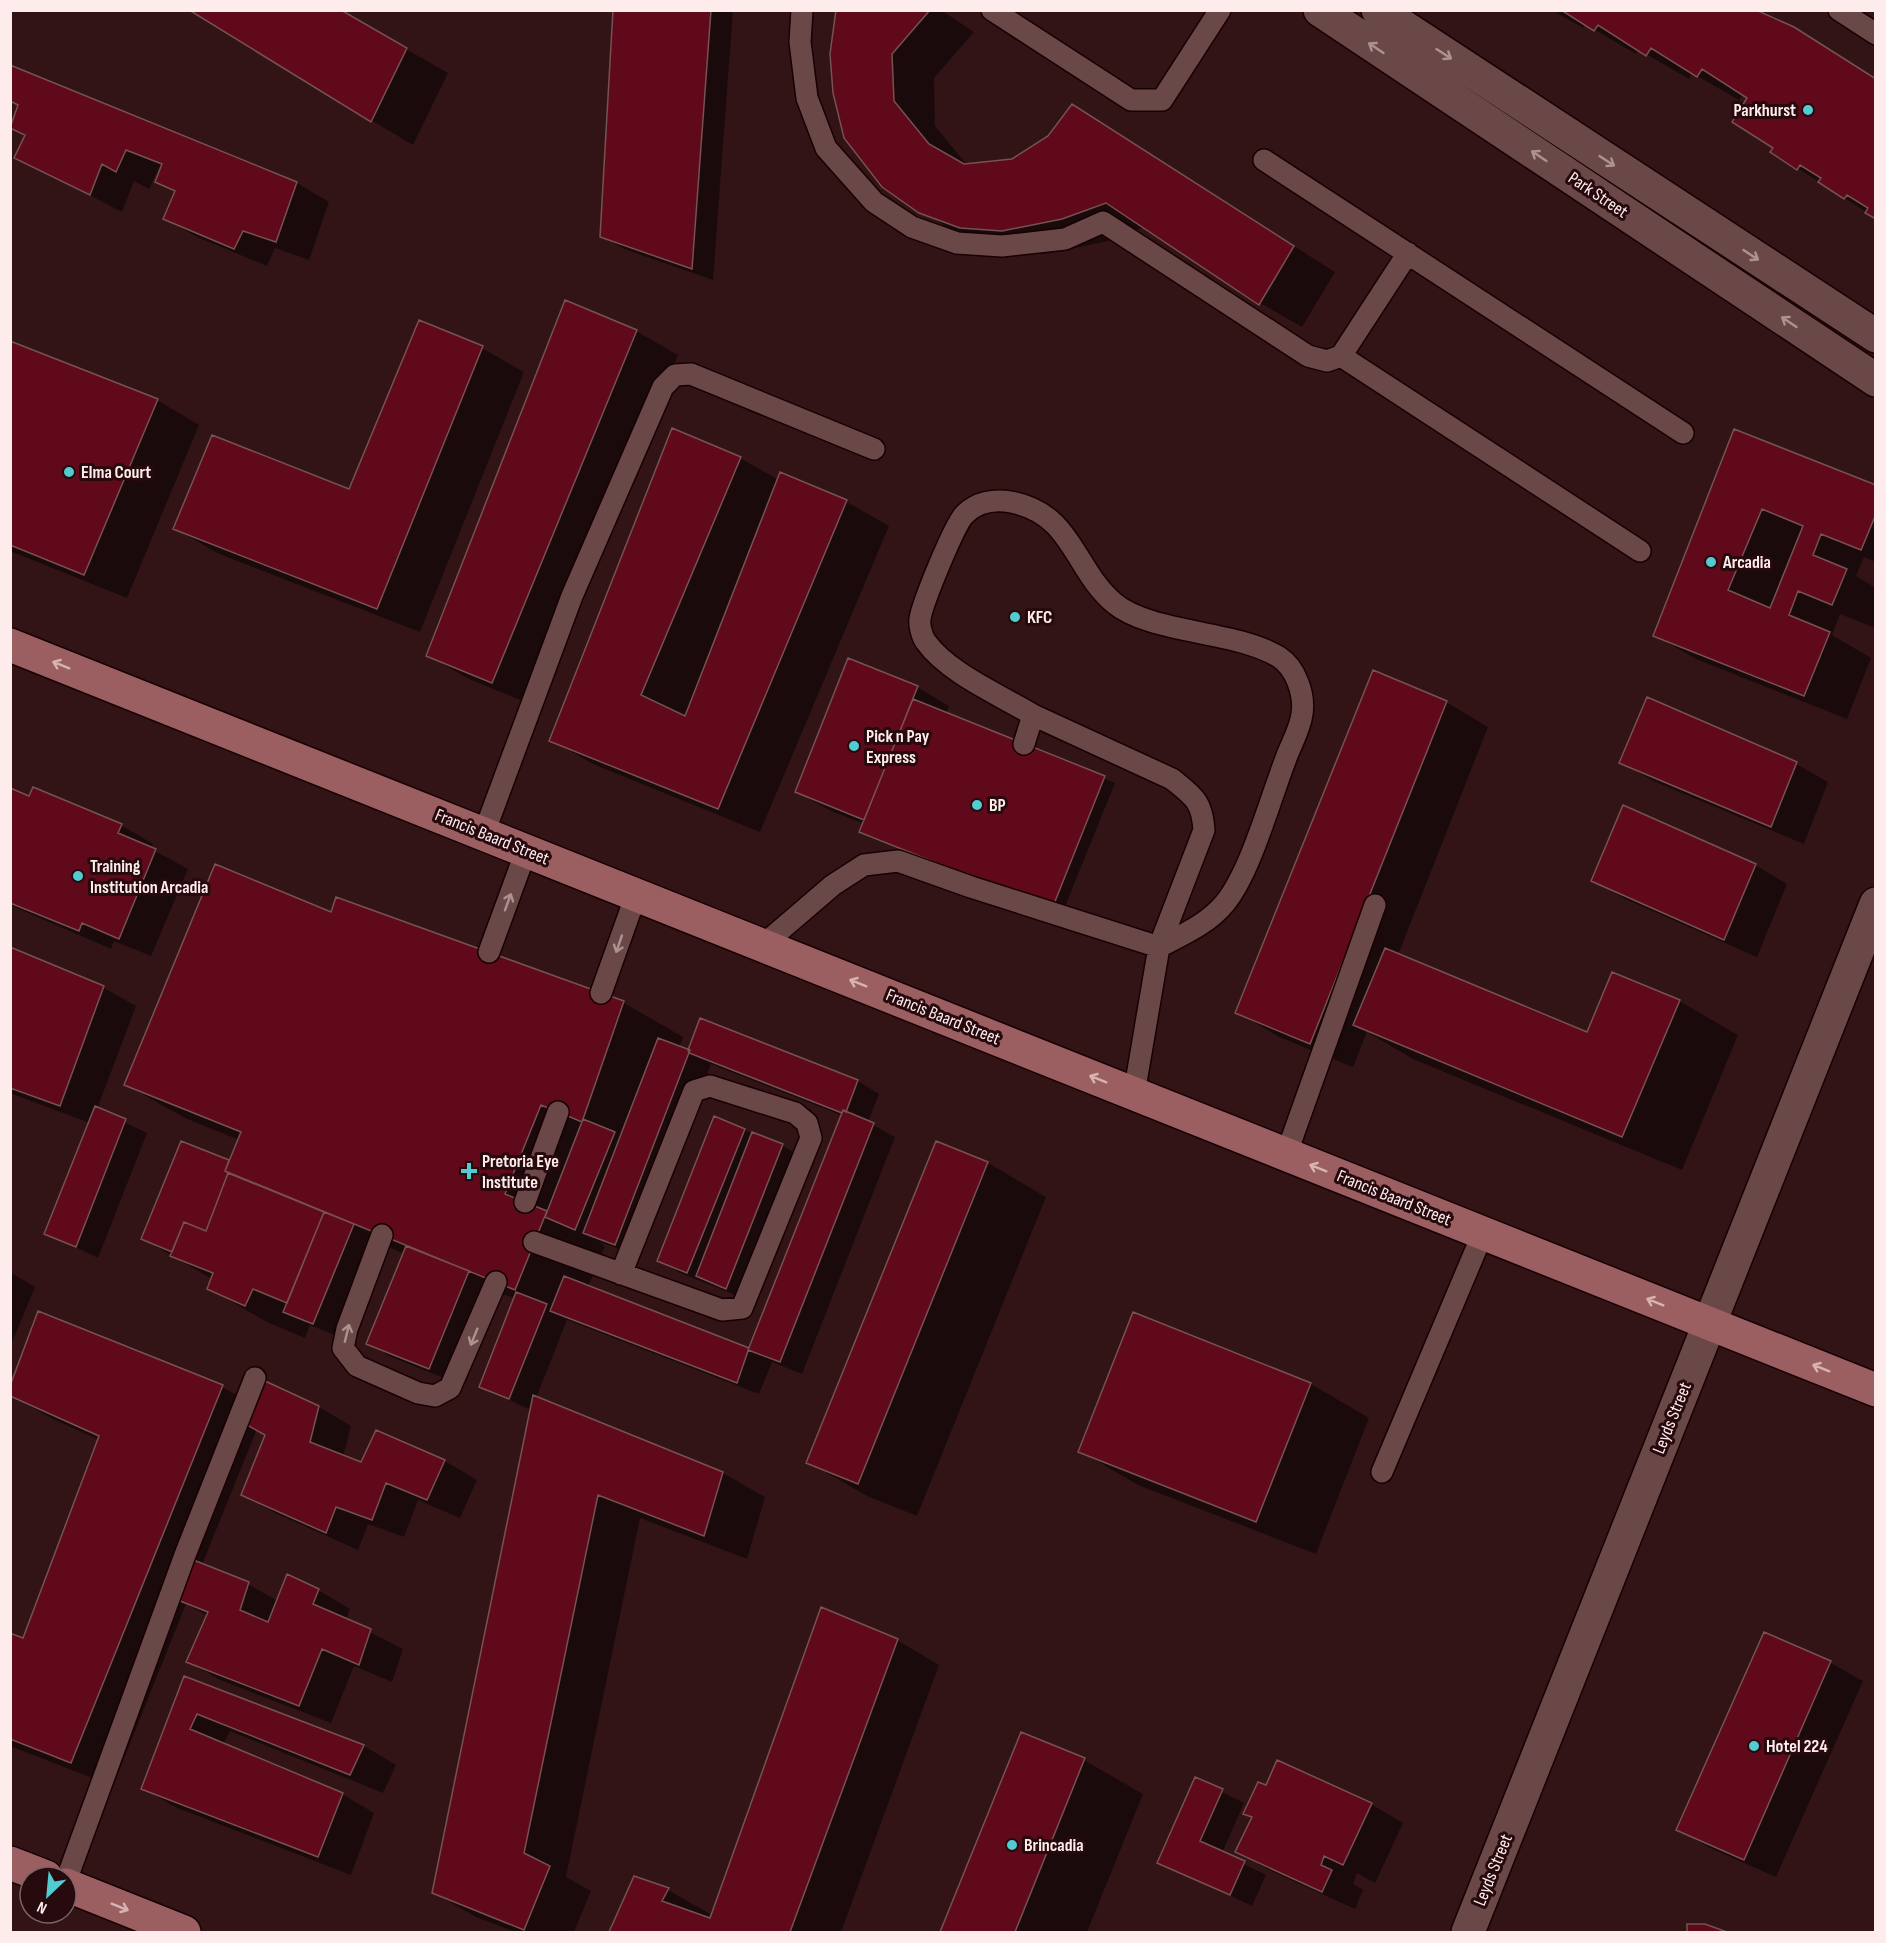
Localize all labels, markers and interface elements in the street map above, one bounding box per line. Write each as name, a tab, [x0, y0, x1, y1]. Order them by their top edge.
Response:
one-way arrow	[1369, 42, 1385, 54]
one-way arrow	[1435, 48, 1452, 60]
place label: Parkhurst	[1733, 100, 1796, 121]
marker: Parkhurst	[1801, 103, 1815, 117]
one-way arrow	[1531, 150, 1548, 162]
one-way arrow	[1599, 154, 1616, 167]
street label: Park Street	[1564, 168, 1632, 223]
one-way arrow	[1742, 249, 1759, 261]
one-way arrow	[1780, 316, 1797, 329]
place label: Elma Court	[81, 462, 151, 483]
marker: Elma Court	[62, 465, 76, 479]
place label: Arcadia	[1722, 552, 1771, 573]
marker: Arcadia	[1704, 555, 1718, 569]
place label: KFC	[1027, 607, 1052, 628]
marker: KFC	[1008, 610, 1022, 624]
one-way arrow	[52, 659, 71, 670]
place label: Pick n Pay Express	[866, 726, 930, 768]
marker: Pick n Pay Express	[847, 739, 861, 753]
place label: BP	[989, 795, 1006, 816]
marker: BP	[970, 798, 984, 812]
street label: Francis Baard Street	[432, 805, 553, 870]
place label: Training Institution Arcadia	[90, 856, 208, 898]
marker: Training Institution Arcadia	[71, 869, 85, 883]
one-way arrow	[503, 893, 514, 911]
one-way arrow	[612, 934, 623, 953]
one-way arrow	[850, 977, 868, 988]
street label: Francis Baard Street	[883, 985, 1004, 1050]
one-way arrow	[1089, 1073, 1108, 1084]
place label: Pretoria Eye Institute	[482, 1151, 559, 1193]
one-way arrow	[1309, 1161, 1327, 1172]
marker: Pretoria Eye Institute	[460, 1162, 478, 1180]
street label: Francis Baard Street	[1334, 1166, 1455, 1231]
one-way arrow	[1646, 1296, 1665, 1307]
one-way arrow	[341, 1324, 353, 1343]
one-way arrow	[468, 1327, 479, 1345]
one-way arrow	[1812, 1362, 1831, 1373]
street label: Leyds Street	[1648, 1379, 1696, 1457]
place label: Hotel 224	[1766, 1736, 1828, 1757]
marker: Hotel 224	[1747, 1739, 1761, 1753]
street label: Leyds Street	[1469, 1831, 1517, 1909]
place label: Brincadia	[1024, 1835, 1084, 1856]
marker: Brincadia	[1005, 1838, 1019, 1852]
north arrow	[18, 1865, 78, 1925]
text: N	[34, 1897, 50, 1918]
one-way arrow	[111, 1902, 129, 1913]

